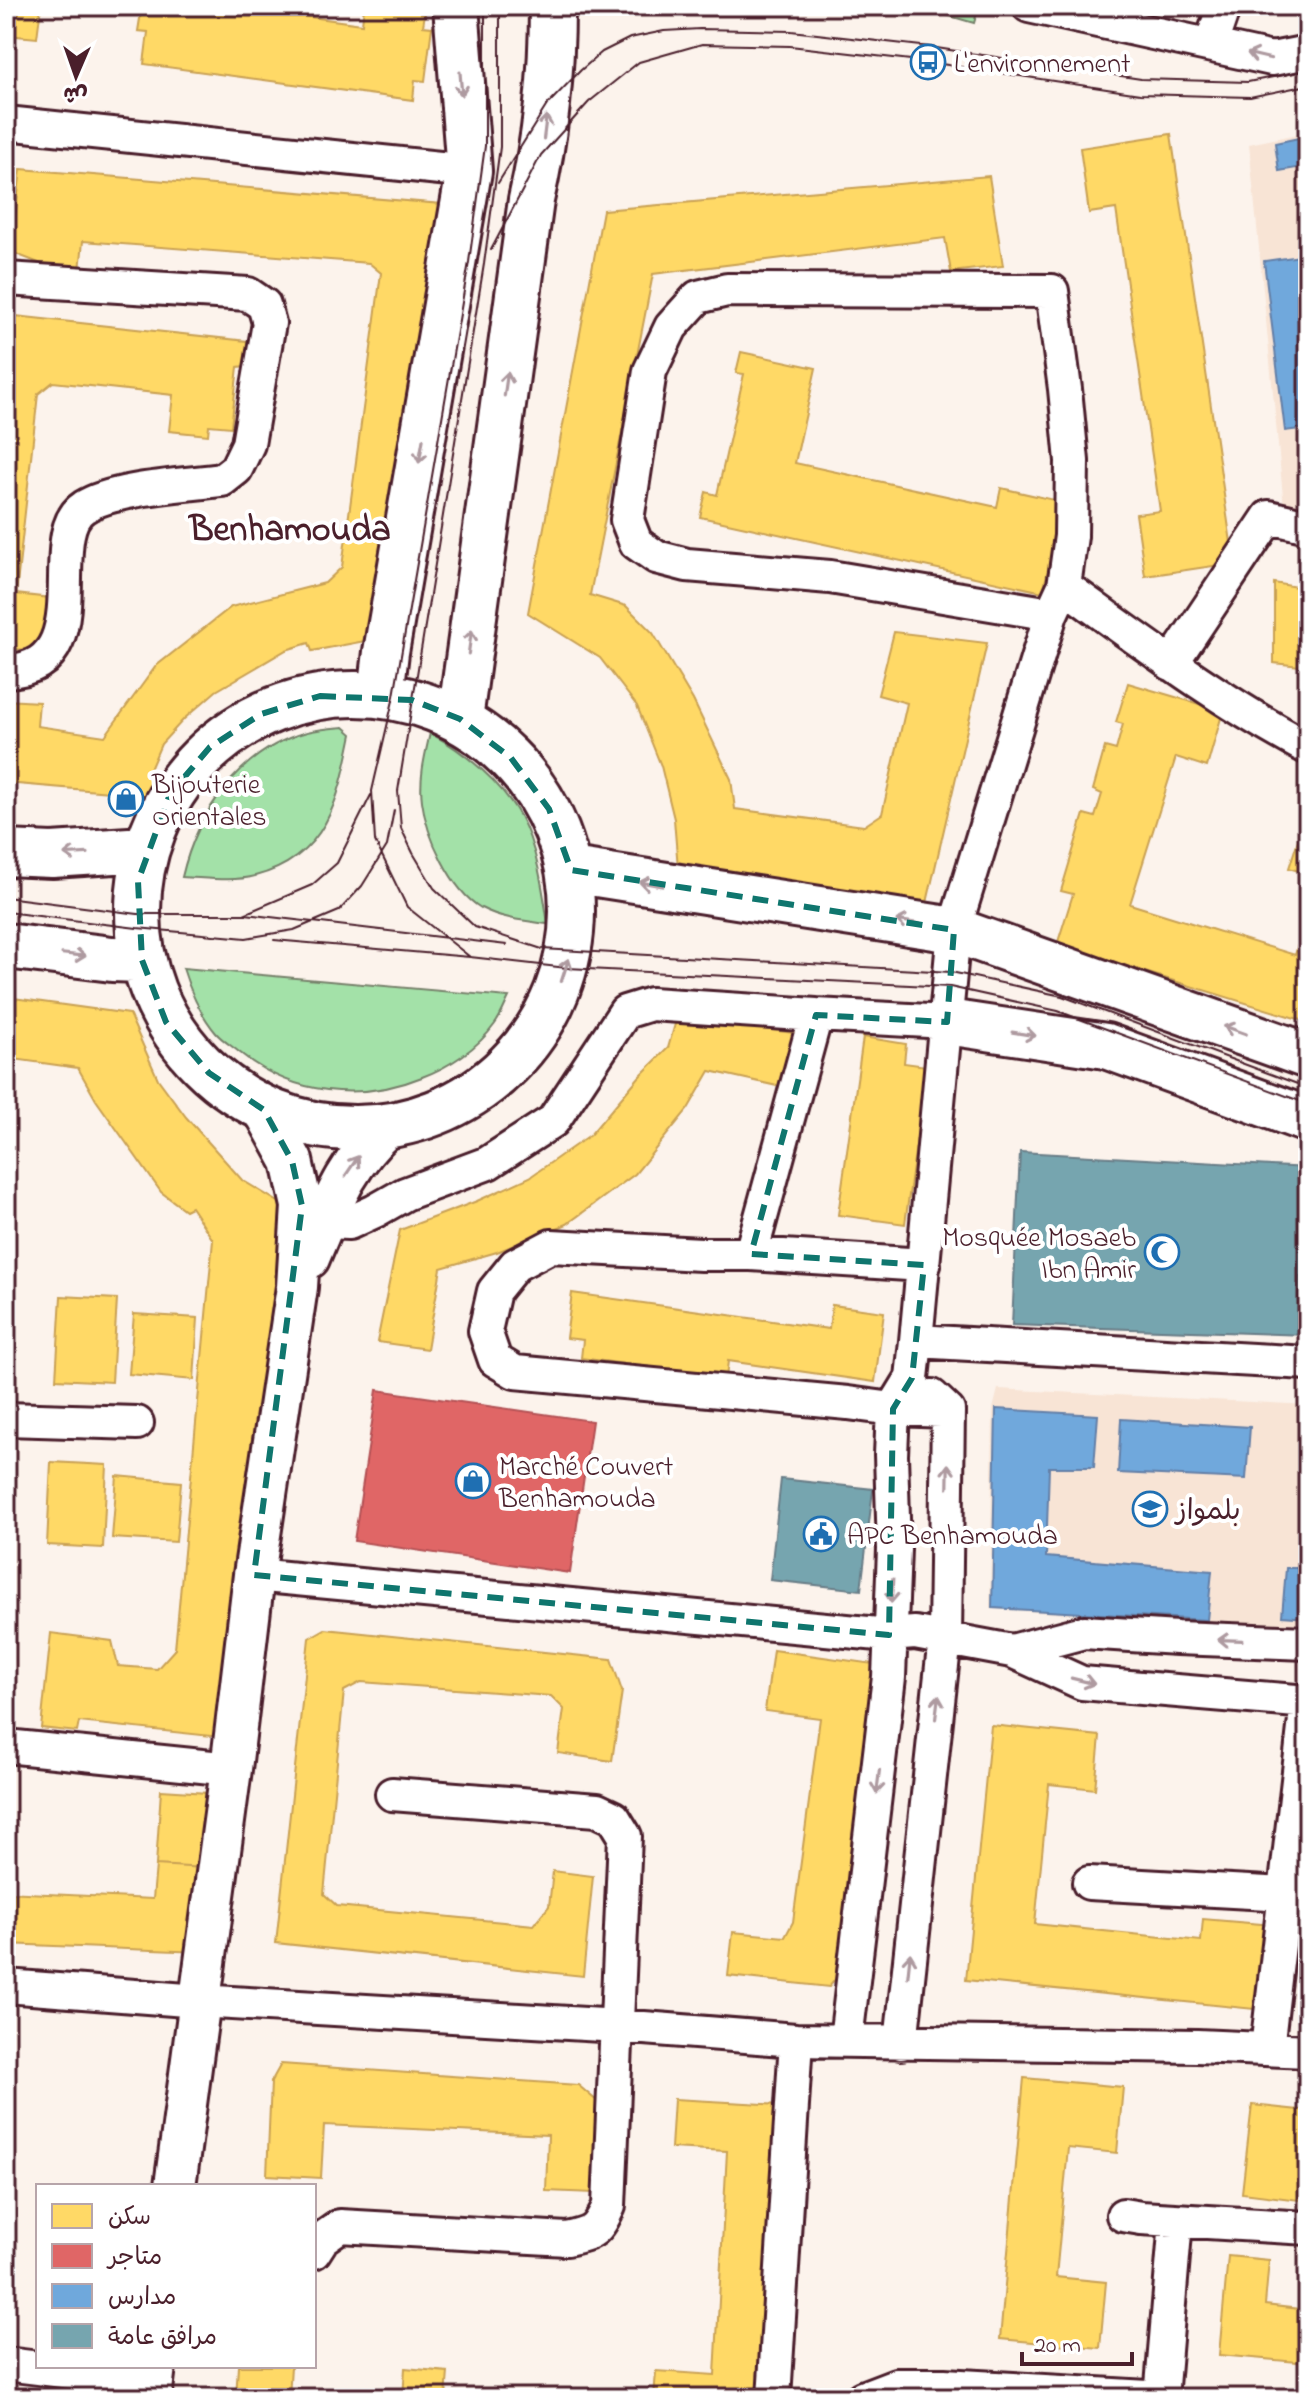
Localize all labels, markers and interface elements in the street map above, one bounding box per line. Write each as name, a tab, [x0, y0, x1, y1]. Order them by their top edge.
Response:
north arrow	[36, 36, 116, 116]
bus stop icon: L'environnement	[909, 43, 947, 81]
place label: L'environnement	[954, 45, 1130, 86]
one-way arrow	[1247, 48, 1273, 63]
one-way arrow	[454, 70, 469, 97]
text: ش	[63, 77, 88, 109]
one-way arrow	[537, 114, 552, 141]
one-way arrow	[498, 371, 513, 398]
one-way arrow	[412, 438, 427, 464]
district label: Benhamouda	[187, 505, 391, 558]
one-way arrow	[463, 630, 478, 655]
place label: Bijouterie Orientales	[151, 766, 267, 839]
shop icon: Bijouterie Orientales	[107, 780, 145, 818]
one-way arrow	[63, 847, 90, 862]
one-way arrow	[639, 876, 664, 891]
one-way arrow	[896, 914, 922, 929]
one-way arrow	[60, 947, 87, 962]
one-way arrow	[558, 958, 573, 984]
one-way arrow	[1223, 1022, 1247, 1036]
one-way arrow	[1011, 1027, 1036, 1042]
one-way arrow	[344, 1155, 361, 1177]
place label: Mosquée Mosaeb Ibn Amir	[942, 1219, 1136, 1292]
mosque icon: Mosquée Mosaeb Ibn Amir	[1143, 1233, 1181, 1271]
place label: Marché Couvert Benhamouda	[498, 1448, 673, 1521]
shop icon: Marché Couvert Benhamouda	[454, 1462, 492, 1500]
one-way arrow	[940, 1463, 955, 1490]
school or university icon: بلمواز	[1131, 1490, 1169, 1528]
place label: بلمواز	[1174, 1492, 1241, 1533]
public building icon: APC Benhamouda	[802, 1515, 840, 1553]
place label: APC Benhamouda	[847, 1517, 1058, 1558]
one-way arrow	[884, 1577, 899, 1604]
one-way arrow	[1217, 1632, 1244, 1648]
one-way arrow	[1070, 1675, 1096, 1690]
one-way arrow	[930, 1694, 945, 1720]
one-way arrow	[870, 1769, 885, 1794]
one-way arrow	[902, 1952, 917, 1979]
legend	[36, 2184, 316, 2368]
text: سكن	[108, 2201, 151, 2236]
text: متاجر	[106, 2241, 162, 2276]
text: مدارس	[108, 2281, 176, 2316]
scale bar	[1022, 2316, 1132, 2366]
text: مرافق عامة	[108, 2321, 217, 2356]
text: 20 m	[1034, 2329, 1081, 2364]

